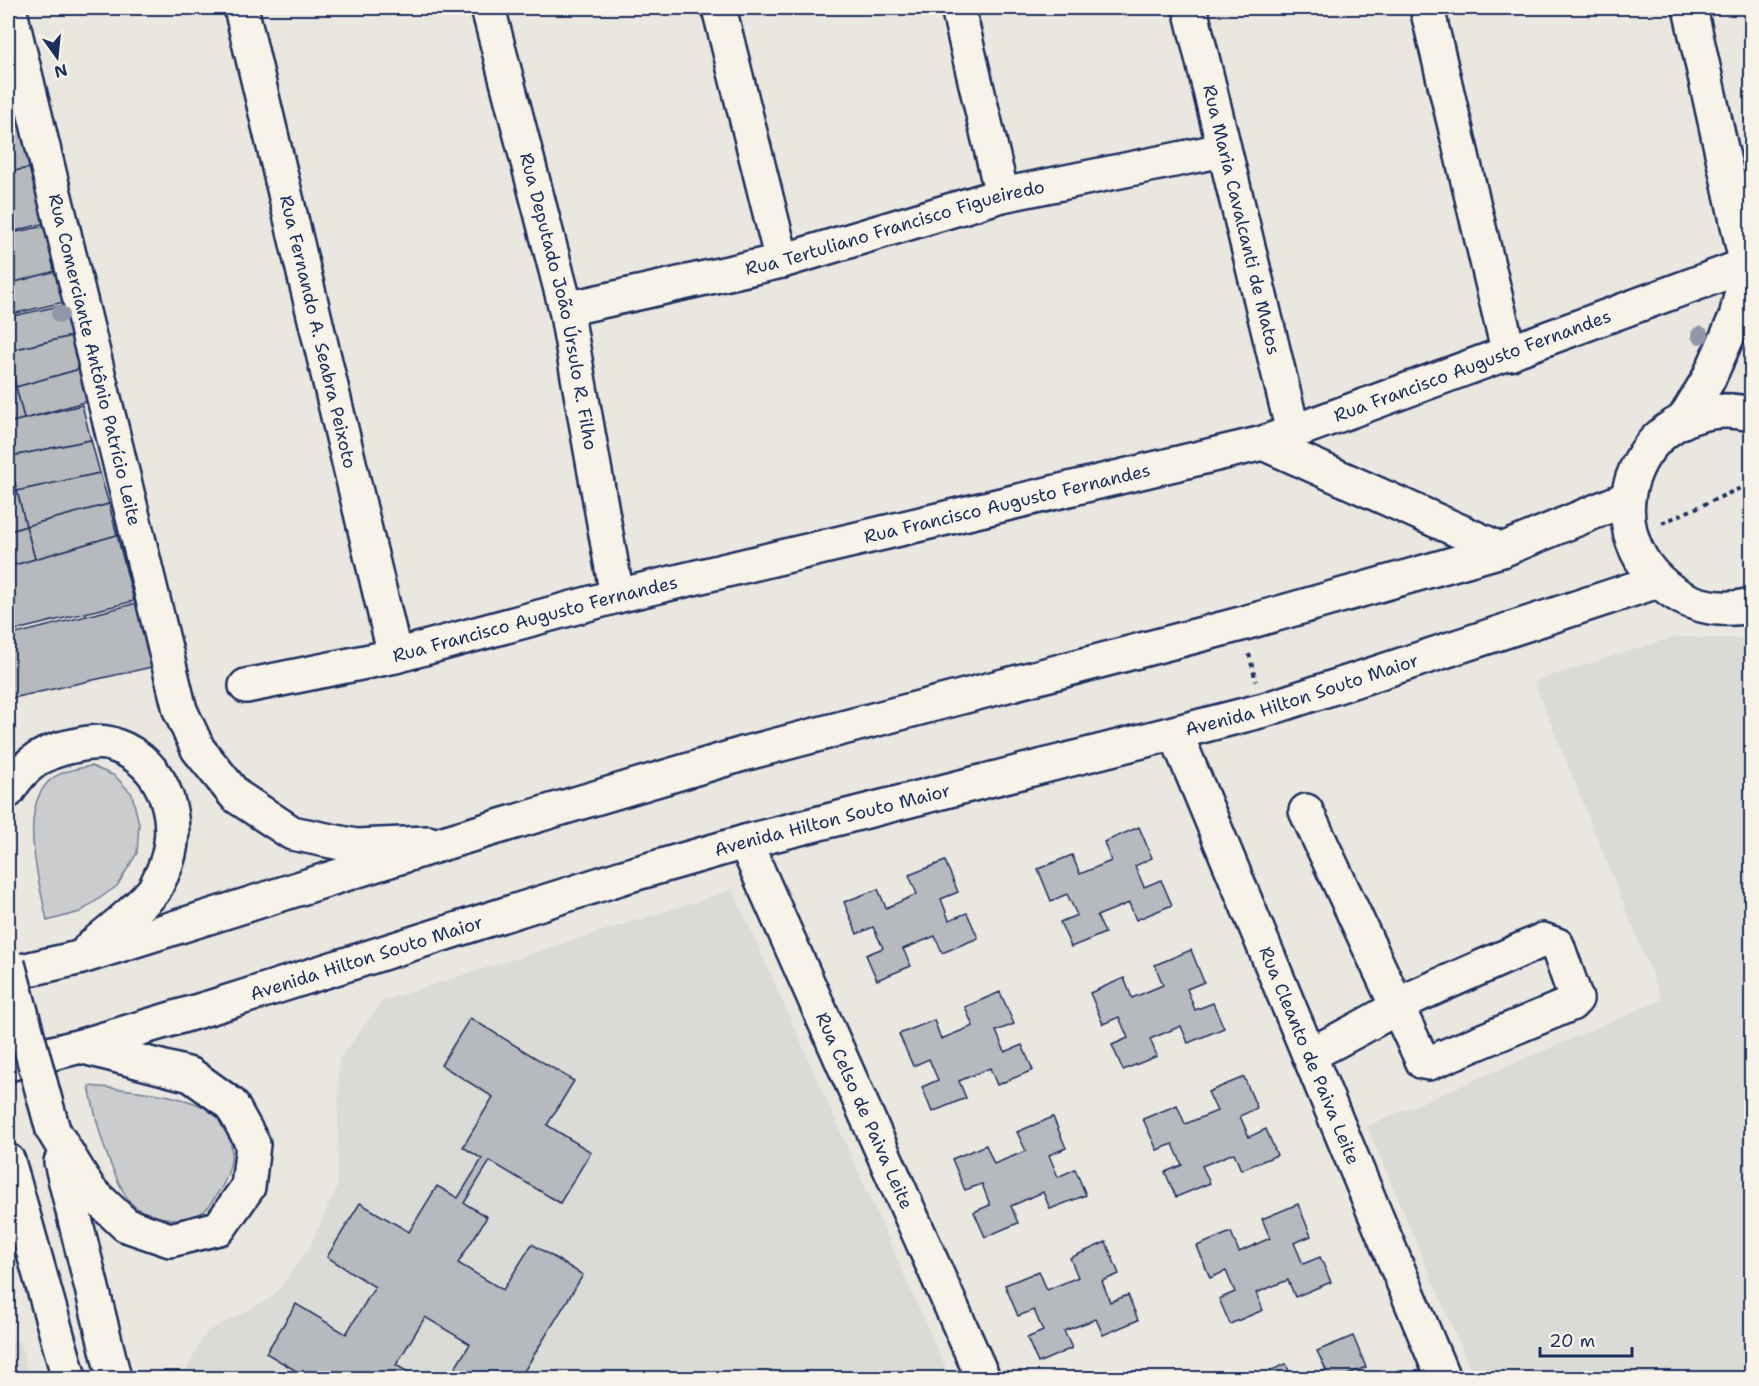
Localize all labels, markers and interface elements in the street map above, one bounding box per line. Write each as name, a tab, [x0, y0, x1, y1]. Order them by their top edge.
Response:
north arrow	[27, 27, 87, 87]
text: N	[52, 59, 70, 83]
street label: Rua Maria Cavalcanti de Matos	[1197, 82, 1286, 357]
street label: Rua Deputado João Úrsulo R. Filho	[514, 150, 603, 452]
street label: Rua Tertuliano Francisco Figueiredo	[743, 175, 1047, 281]
street label: Rua Comerciante Antônio Patrício Leite	[43, 191, 147, 528]
street label: Rua Fernando A. Seabra Peixoto	[274, 193, 362, 471]
street label: Rua Francisco Augusto Fernandes	[1331, 304, 1614, 428]
street label: Rua Francisco Augusto Fernandes	[862, 458, 1153, 549]
street label: Rua Francisco Augusto Fernandes	[390, 570, 680, 668]
street label: Avenida Hilton Souto Maior	[1183, 648, 1422, 742]
street label: Avenida Hilton Souto Maior	[712, 778, 953, 862]
street label: Avenida Hilton Souto Maior	[247, 910, 486, 1006]
street label: Rua Cleanto de Paiva Leite	[1253, 943, 1365, 1168]
street label: Rua Celso de Paiva Leite	[810, 1008, 919, 1213]
scale bar	[1540, 1320, 1632, 1358]
text: 20 m	[1549, 1329, 1595, 1353]

